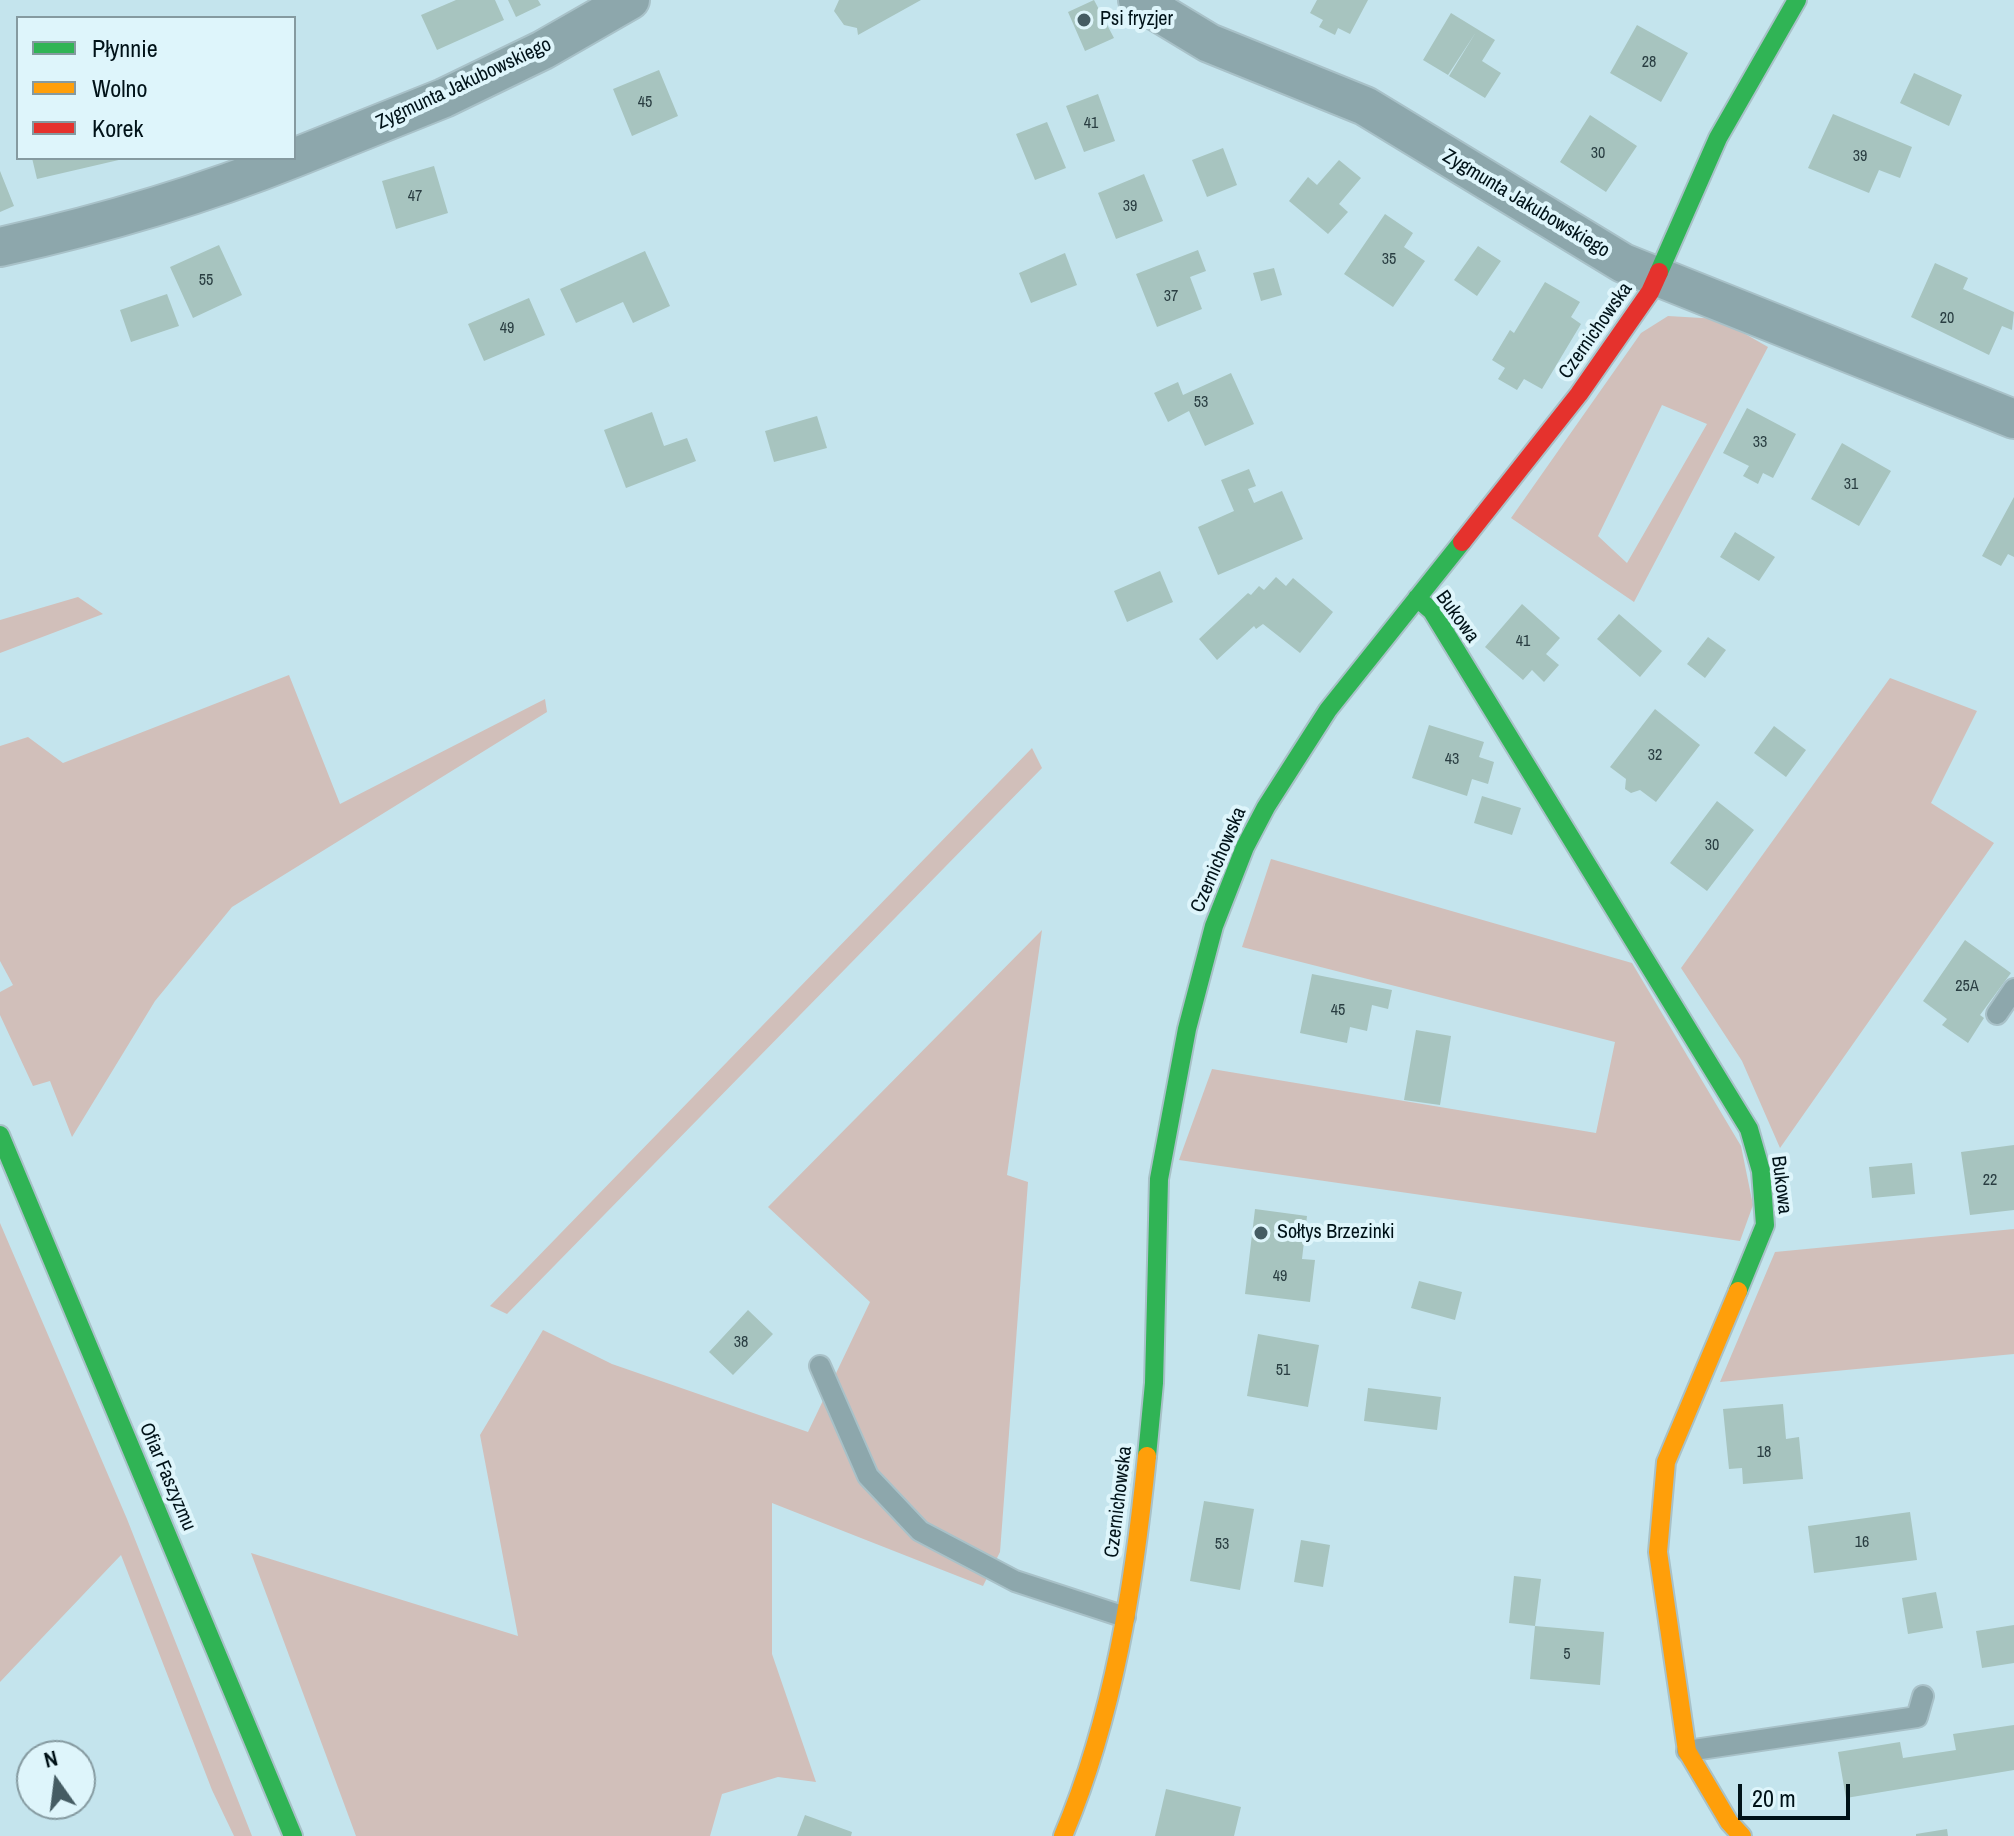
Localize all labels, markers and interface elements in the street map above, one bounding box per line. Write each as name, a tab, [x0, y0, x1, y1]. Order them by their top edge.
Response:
place label: Psi fryzjer	[1100, 8, 1173, 32]
marker: Psi fryzjer	[1075, 11, 1093, 29]
legend	[16, 16, 296, 160]
text: Płynnie	[92, 32, 158, 64]
street label: Zygmunta Jakubowskiego	[373, 33, 555, 135]
house number: 28	[1642, 53, 1656, 73]
text: Wolno	[92, 72, 147, 104]
house number: 45	[638, 93, 652, 113]
text: Korek	[92, 112, 143, 144]
house number: 41	[1084, 114, 1098, 134]
house number: 30	[1591, 144, 1605, 164]
street label: Zygmunta Jakubowskiego	[1438, 145, 1614, 263]
house number: 39	[1853, 147, 1867, 167]
house number: 47	[408, 187, 422, 207]
house number: 39	[1123, 197, 1137, 217]
house number: 35	[1382, 250, 1396, 270]
house number: 55	[199, 271, 213, 291]
street label: Czernichowska	[1554, 278, 1638, 384]
house number: 37	[1164, 287, 1178, 307]
house number: 20	[1940, 309, 1954, 329]
house number: 49	[500, 319, 514, 339]
house number: 53	[1194, 393, 1208, 413]
house number: 33	[1753, 433, 1767, 453]
house number: 31	[1844, 475, 1858, 495]
street label: Bukowa	[1430, 586, 1484, 648]
house number: 41	[1516, 632, 1530, 652]
house number: 32	[1648, 746, 1662, 766]
house number: 43	[1445, 750, 1459, 770]
street label: Czernichowska	[1186, 804, 1252, 916]
house number: 30	[1705, 836, 1719, 856]
house number: 25A	[1955, 977, 1979, 997]
house number: 45	[1331, 1001, 1345, 1021]
street label: Bukowa	[1766, 1155, 1796, 1215]
house number: 22	[1983, 1171, 1997, 1191]
place label: Sołtys Brzezinki	[1277, 1221, 1395, 1245]
marker: Sołtys Brzezinki	[1252, 1224, 1270, 1242]
house number: 49	[1273, 1267, 1287, 1287]
house number: 38	[734, 1333, 748, 1353]
house number: 51	[1276, 1361, 1290, 1381]
street label: Ofiar Faszyzmu	[133, 1419, 201, 1535]
house number: 18	[1757, 1443, 1771, 1463]
street label: Czernichowska	[1100, 1445, 1138, 1559]
house number: 16	[1855, 1533, 1869, 1553]
house number: 53	[1215, 1535, 1229, 1555]
house number: 5	[1563, 1645, 1571, 1665]
north arrow	[16, 1740, 96, 1820]
text: N	[41, 1743, 61, 1775]
scale bar	[1742, 1768, 1854, 1818]
text: 20 m	[1752, 1782, 1796, 1814]

